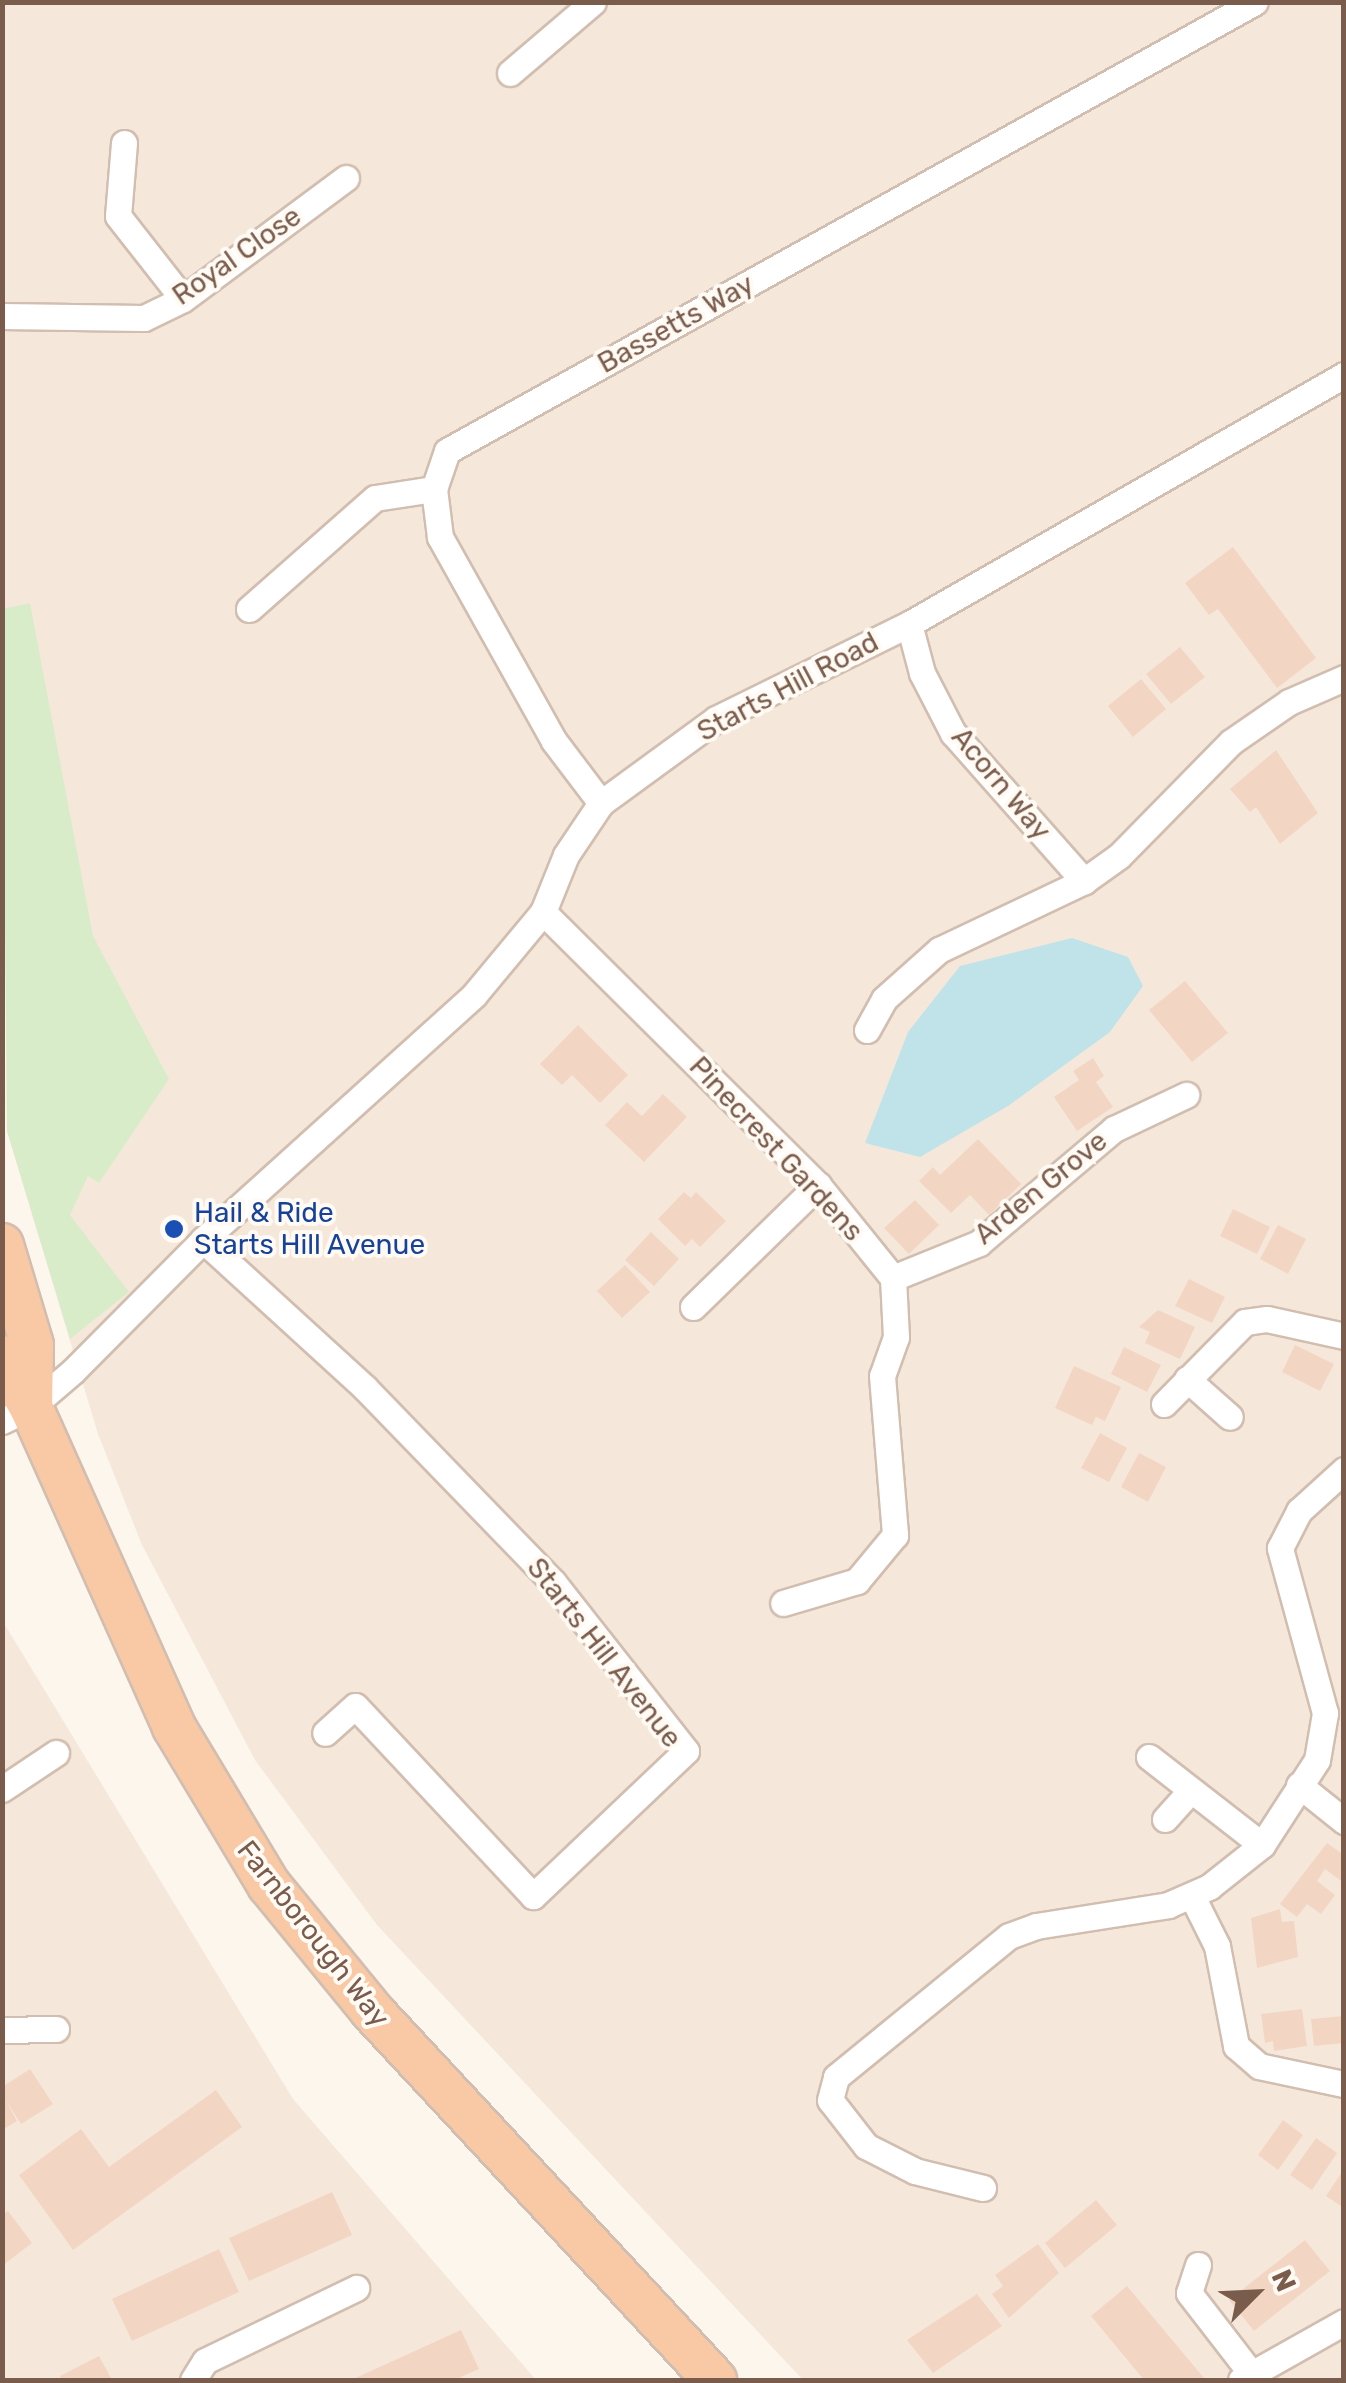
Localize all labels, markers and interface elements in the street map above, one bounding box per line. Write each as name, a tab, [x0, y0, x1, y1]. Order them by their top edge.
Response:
street label: Royal Close	[166, 199, 308, 313]
street label: Bassetts Way	[592, 267, 760, 381]
street label: Starts Hill Road	[692, 625, 884, 749]
street label: Acorn Way	[944, 721, 1058, 847]
street label: Pinecrest Gardens	[682, 1050, 870, 1248]
street label: Arden Grove	[968, 1124, 1114, 1252]
place label: Hail & Ride Starts Hill Avenue	[194, 1196, 426, 1262]
marker: Hail & Ride Starts Hill Avenue	[163, 1218, 185, 1240]
street label: Starts Hill Avenue	[519, 1551, 689, 1755]
street label: Farnborough Way	[230, 1834, 396, 2034]
north arrow	[1206, 2243, 1306, 2343]
text: N	[1265, 2265, 1303, 2296]

